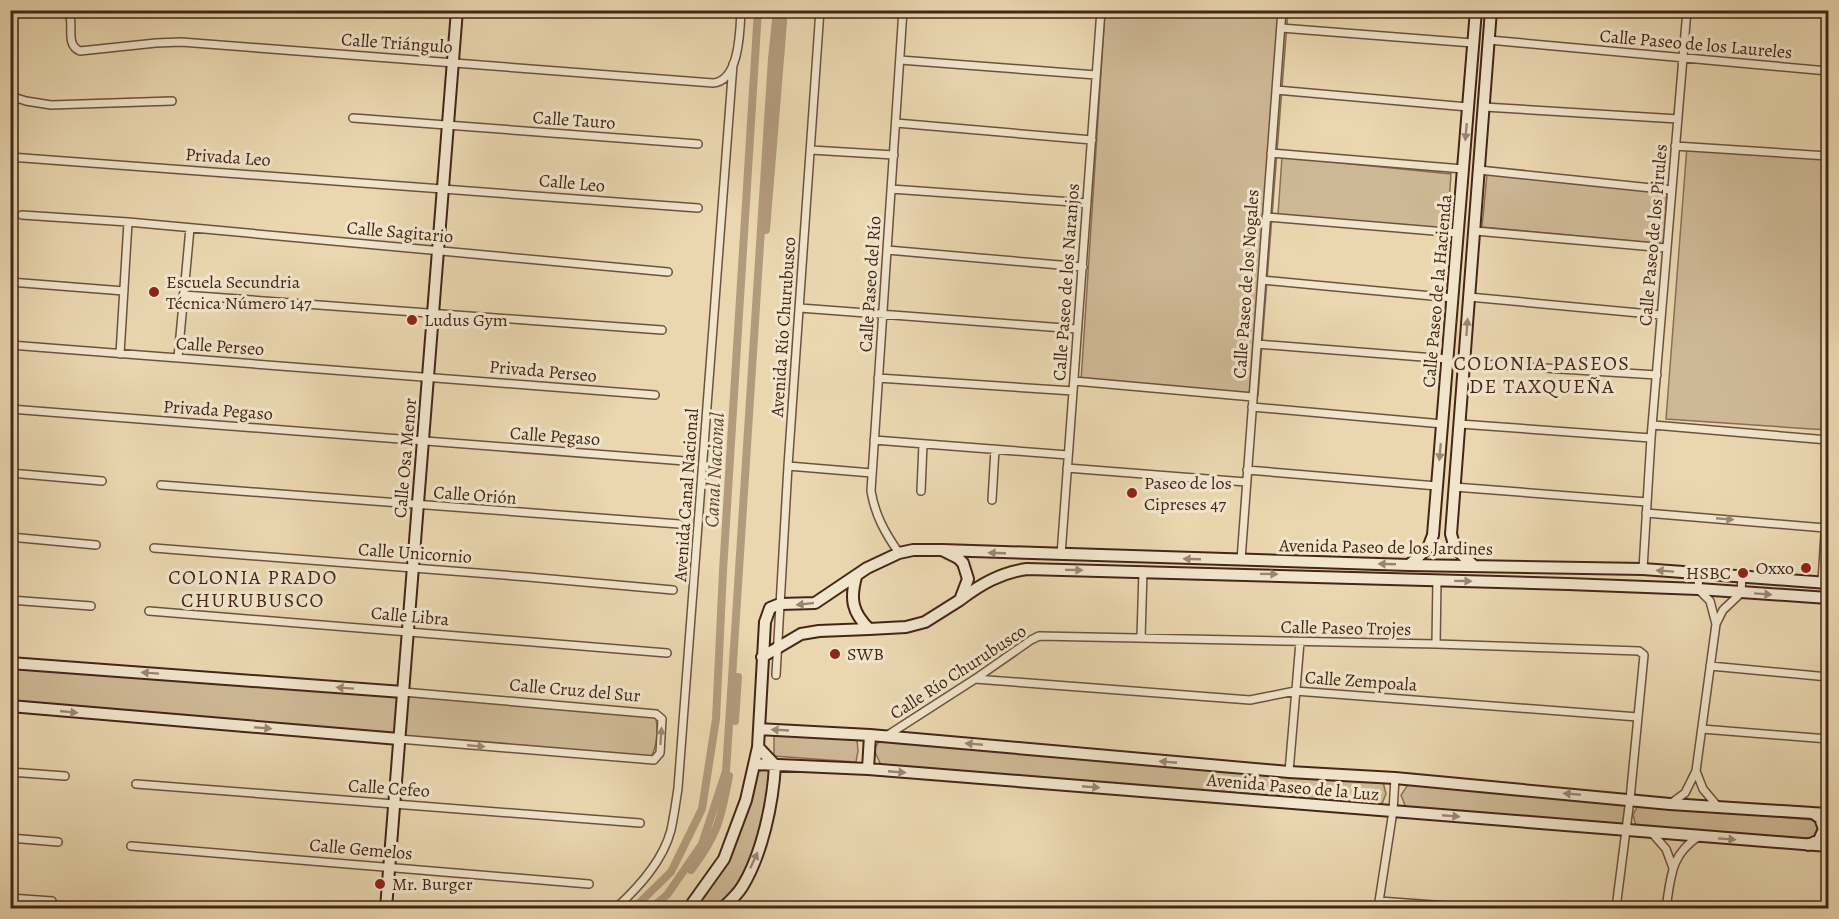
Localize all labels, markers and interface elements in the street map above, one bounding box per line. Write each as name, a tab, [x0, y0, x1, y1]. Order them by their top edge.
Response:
street label: Calle Paseo de los Laureles	[1599, 24, 1793, 64]
street label: Calle Triángulo	[340, 27, 454, 59]
street label: Calle Tauro	[532, 105, 616, 135]
one-way arrow	[1461, 122, 1471, 141]
street label: Privada Leo	[184, 142, 272, 172]
street label: Calle Paseo de los Pirules	[1633, 143, 1673, 327]
street label: Calle Leo	[538, 168, 606, 198]
street label: Calle Paseo de los Naranjos	[1047, 182, 1085, 382]
street label: Calle Paseo de los Nogales	[1227, 189, 1265, 379]
street label: Calle Paseo de la Hacienda	[1417, 193, 1457, 389]
street label: Calle Sagitario	[346, 215, 454, 249]
street label: Calle Paseo del Río	[853, 215, 887, 353]
street label: Avenida Río Churubusco	[765, 236, 801, 419]
place label: Escuela Secundria Técnica Número 147	[166, 270, 312, 315]
marker: Escuela Secundria Técnica Número 147	[147, 285, 161, 299]
place label: Ludus Gym	[424, 308, 508, 332]
marker: Ludus Gym	[405, 313, 419, 327]
one-way arrow	[1462, 318, 1472, 337]
street label: Calle Perseo	[175, 331, 265, 361]
district label: COLONIA PASEOS DE TAXQUEÑA	[1454, 350, 1630, 400]
street label: Privada Perseo	[488, 354, 598, 388]
street label: Privada Pegaso	[162, 394, 274, 426]
street label: Calle Osa Menor	[388, 397, 422, 519]
street label: Avenida Canal Nacional	[668, 407, 704, 583]
water label: Canal Nacional	[698, 412, 731, 528]
street label: Calle Pegaso	[509, 421, 601, 451]
one-way arrow	[1435, 442, 1445, 461]
place label: Paseo de los Cipreses 47	[1144, 471, 1232, 516]
street label: Calle Orión	[433, 480, 518, 510]
marker: Paseo de los Cipreses 47	[1125, 486, 1139, 500]
one-way arrow	[1716, 515, 1735, 524]
street label: Avenida Paseo de los Jardines	[1278, 533, 1493, 561]
street label: Calle Unicornio	[357, 537, 473, 569]
one-way arrow	[987, 548, 1006, 557]
one-way arrow	[1182, 554, 1201, 563]
place label: Oxxo	[1756, 556, 1794, 580]
one-way arrow	[1377, 559, 1396, 569]
place label: HSBC	[1686, 561, 1731, 585]
marker: Oxxo	[1799, 561, 1813, 575]
district label: COLONIA PRADO CHURUBUSCO	[168, 564, 338, 614]
one-way arrow	[1064, 565, 1083, 575]
one-way arrow	[1656, 566, 1675, 576]
marker: HSBC	[1736, 566, 1750, 580]
one-way arrow	[1259, 570, 1278, 579]
one-way arrow	[1454, 576, 1473, 586]
one-way arrow	[1754, 589, 1773, 599]
one-way arrow	[796, 599, 815, 609]
street label: Calle Libra	[370, 601, 451, 631]
street label: Calle Paseo Trojes	[1280, 615, 1412, 641]
street label: Calle Río Churubusco	[885, 619, 1031, 725]
place label: SWB	[847, 642, 884, 666]
marker: SWB	[828, 647, 842, 661]
street label: Calle Zempoala	[1304, 665, 1419, 697]
one-way arrow	[141, 668, 160, 678]
street label: Calle Cruz del Sur	[509, 672, 642, 708]
one-way arrow	[335, 683, 354, 693]
one-way arrow	[59, 707, 78, 717]
one-way arrow	[254, 724, 273, 733]
one-way arrow	[656, 726, 666, 745]
one-way arrow	[770, 726, 789, 735]
one-way arrow	[965, 740, 984, 749]
one-way arrow	[466, 741, 485, 750]
one-way arrow	[1159, 757, 1178, 766]
one-way arrow	[887, 767, 906, 777]
street label: Avenida Paseo de la Luz	[1205, 767, 1380, 806]
street label: Calle Cefeo	[347, 773, 431, 803]
one-way arrow	[1082, 782, 1101, 792]
one-way arrow	[1562, 789, 1581, 799]
one-way arrow	[1442, 811, 1461, 821]
street label: Calle Gemelos	[308, 833, 414, 865]
one-way arrow	[1717, 834, 1736, 844]
one-way arrow	[750, 851, 759, 868]
place label: Mr. Burger	[392, 872, 473, 896]
marker: Mr. Burger	[373, 877, 387, 891]

